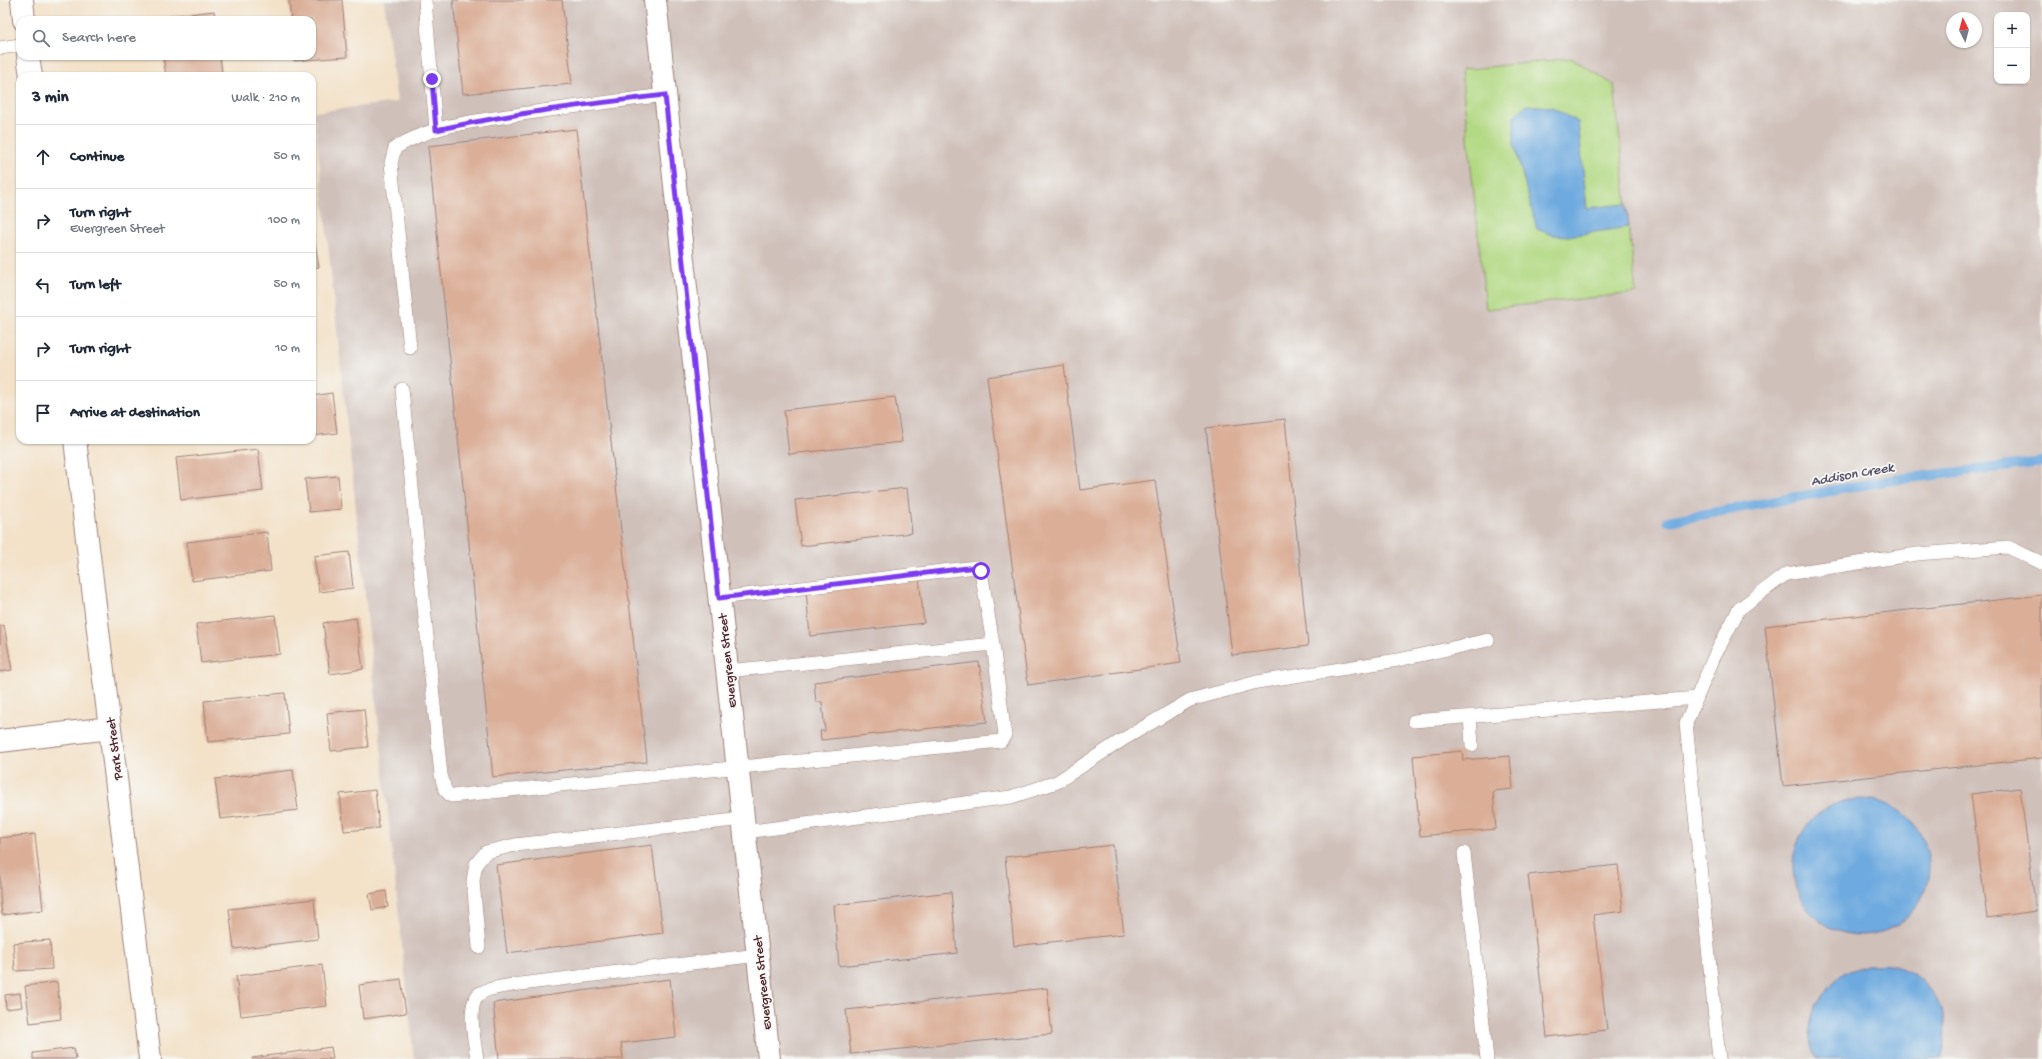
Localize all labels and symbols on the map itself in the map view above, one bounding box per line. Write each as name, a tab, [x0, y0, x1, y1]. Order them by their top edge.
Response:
north arrow	[1946, 12, 1982, 48]
route end	[423, 70, 441, 88]
water label: Addison Creek	[1810, 460, 1897, 491]
route start	[972, 562, 990, 580]
street label: Evergreen Street	[716, 611, 741, 709]
street label: Park Street	[104, 715, 127, 782]
street label: Evergreen Street	[751, 933, 776, 1031]

